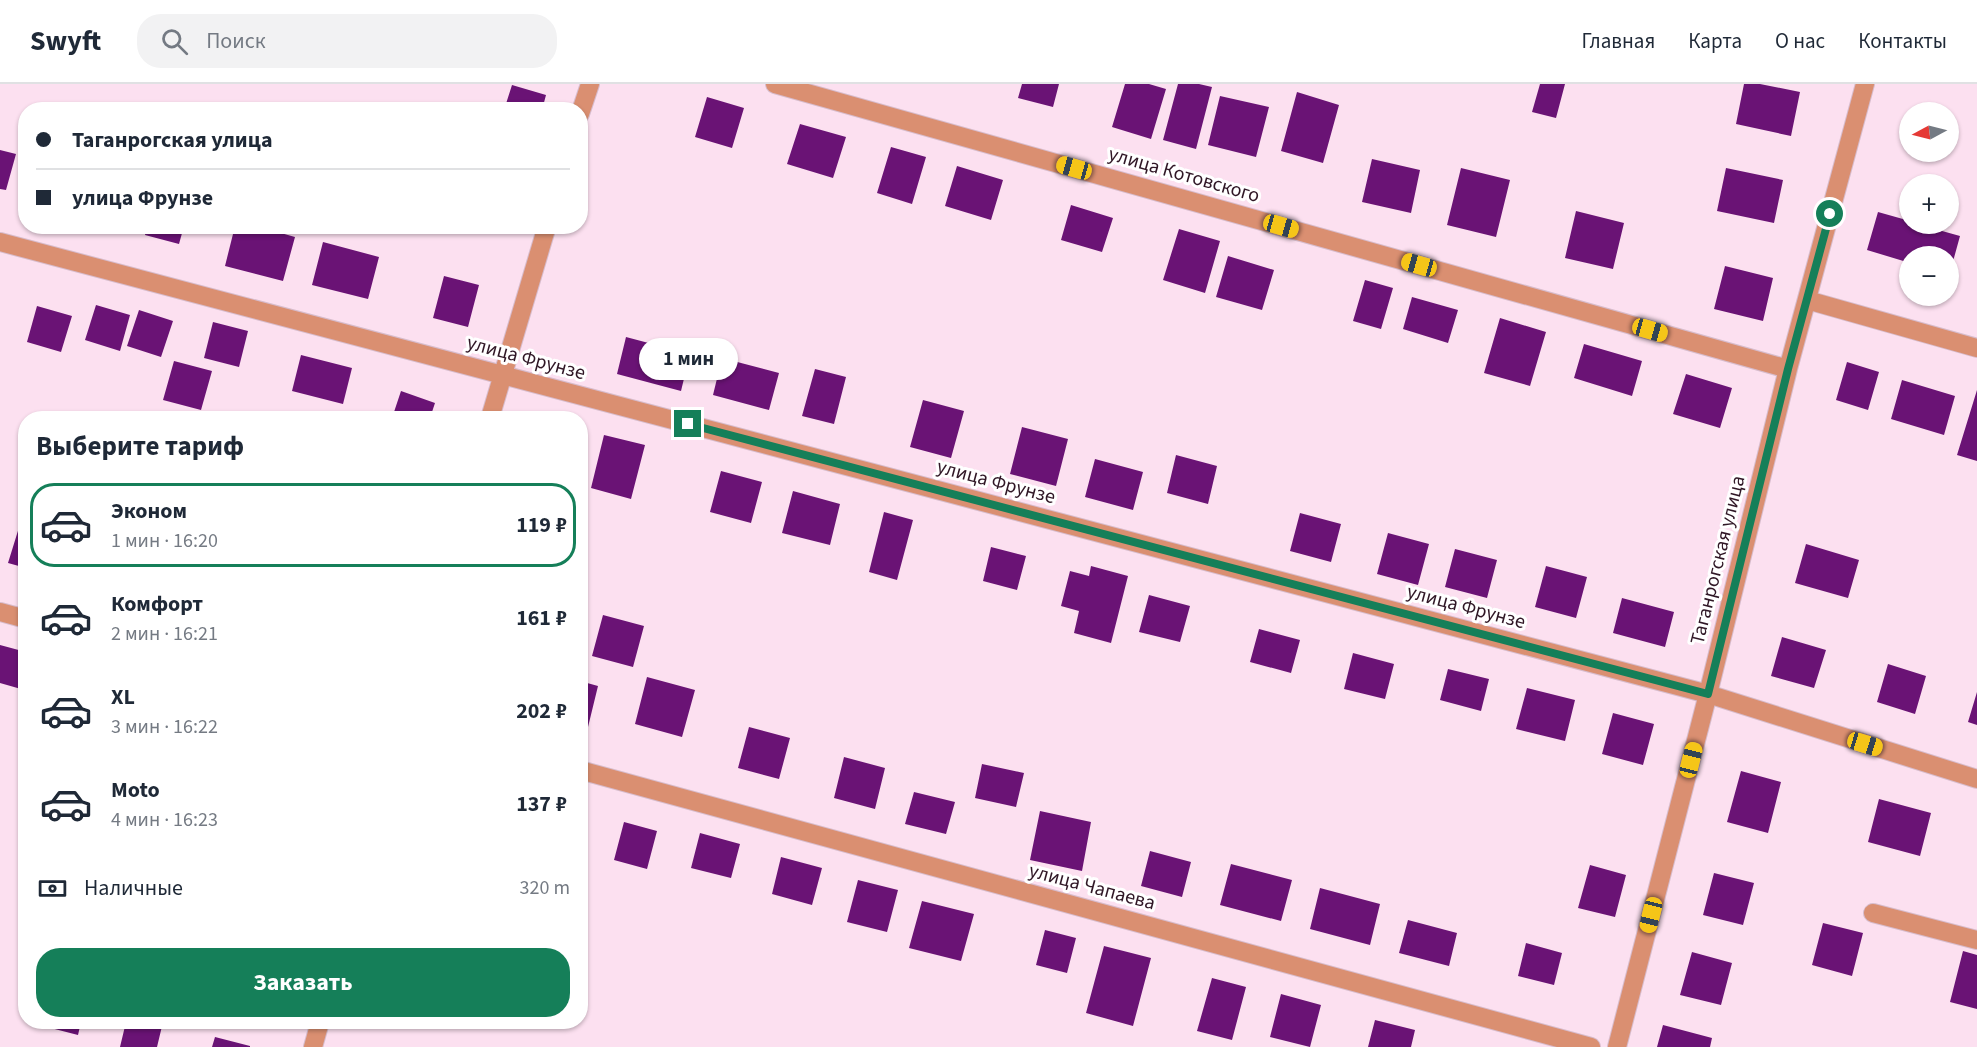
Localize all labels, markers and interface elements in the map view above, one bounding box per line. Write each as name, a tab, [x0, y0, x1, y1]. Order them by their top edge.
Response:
search box	[137, 14, 557, 68]
text: Swyft	[30, 21, 101, 61]
icon: search	[158, 25, 191, 58]
text: Поиск	[206, 25, 266, 57]
text: Главная	[1582, 26, 1655, 56]
text: Карта	[1688, 26, 1742, 56]
text: О нас	[1775, 26, 1825, 56]
text: Контакты	[1858, 26, 1947, 56]
north arrow	[1899, 102, 1959, 162]
map controls	[1899, 102, 1959, 306]
text: Таганрогская улица	[72, 124, 273, 156]
street label: улица Котовского	[1105, 140, 1263, 210]
car	[1054, 154, 1094, 182]
button: +	[1899, 174, 1959, 234]
text: улица Фрунзе	[72, 182, 213, 214]
route start	[1816, 200, 1843, 227]
car	[1261, 212, 1301, 240]
button: −	[1899, 246, 1959, 306]
car	[1399, 251, 1439, 279]
car	[1630, 316, 1670, 344]
street label: улица Фрунзе	[464, 329, 588, 387]
callout: 1 мин	[638, 337, 738, 379]
text: 1 мин	[663, 345, 714, 373]
route end	[674, 410, 701, 437]
text: Выберите тариф	[36, 427, 244, 466]
street label: улица Фрунзе	[934, 453, 1058, 511]
street label: Таганрогская улица	[1683, 473, 1753, 647]
text: Эконом	[111, 495, 187, 527]
icon: car	[39, 498, 93, 552]
text: 119 ₽	[516, 509, 567, 541]
text: 1 мин · 16:20	[111, 527, 218, 555]
street label: улица Фрунзе	[1404, 578, 1528, 636]
text: Комфорт	[111, 588, 203, 620]
icon: car	[39, 591, 93, 645]
text: 161 ₽	[516, 602, 567, 634]
text: 2 мин · 16:21	[111, 620, 218, 648]
text: XL	[111, 681, 135, 713]
icon: car	[39, 684, 93, 738]
text: 202 ₽	[516, 695, 567, 727]
text: 3 мин · 16:22	[111, 713, 218, 741]
car	[1845, 730, 1885, 758]
car	[1678, 740, 1704, 780]
text: Moto	[111, 774, 160, 806]
icon: car	[39, 777, 93, 831]
text: 137 ₽	[516, 788, 567, 820]
text: 4 мин · 16:23	[111, 806, 218, 834]
street label: улица Чапаева	[1026, 857, 1158, 917]
icon: cash	[36, 872, 69, 905]
text: Наличные	[84, 872, 183, 904]
text: 320 m	[520, 874, 570, 902]
car	[1638, 895, 1664, 935]
button: Заказать	[36, 948, 570, 1017]

